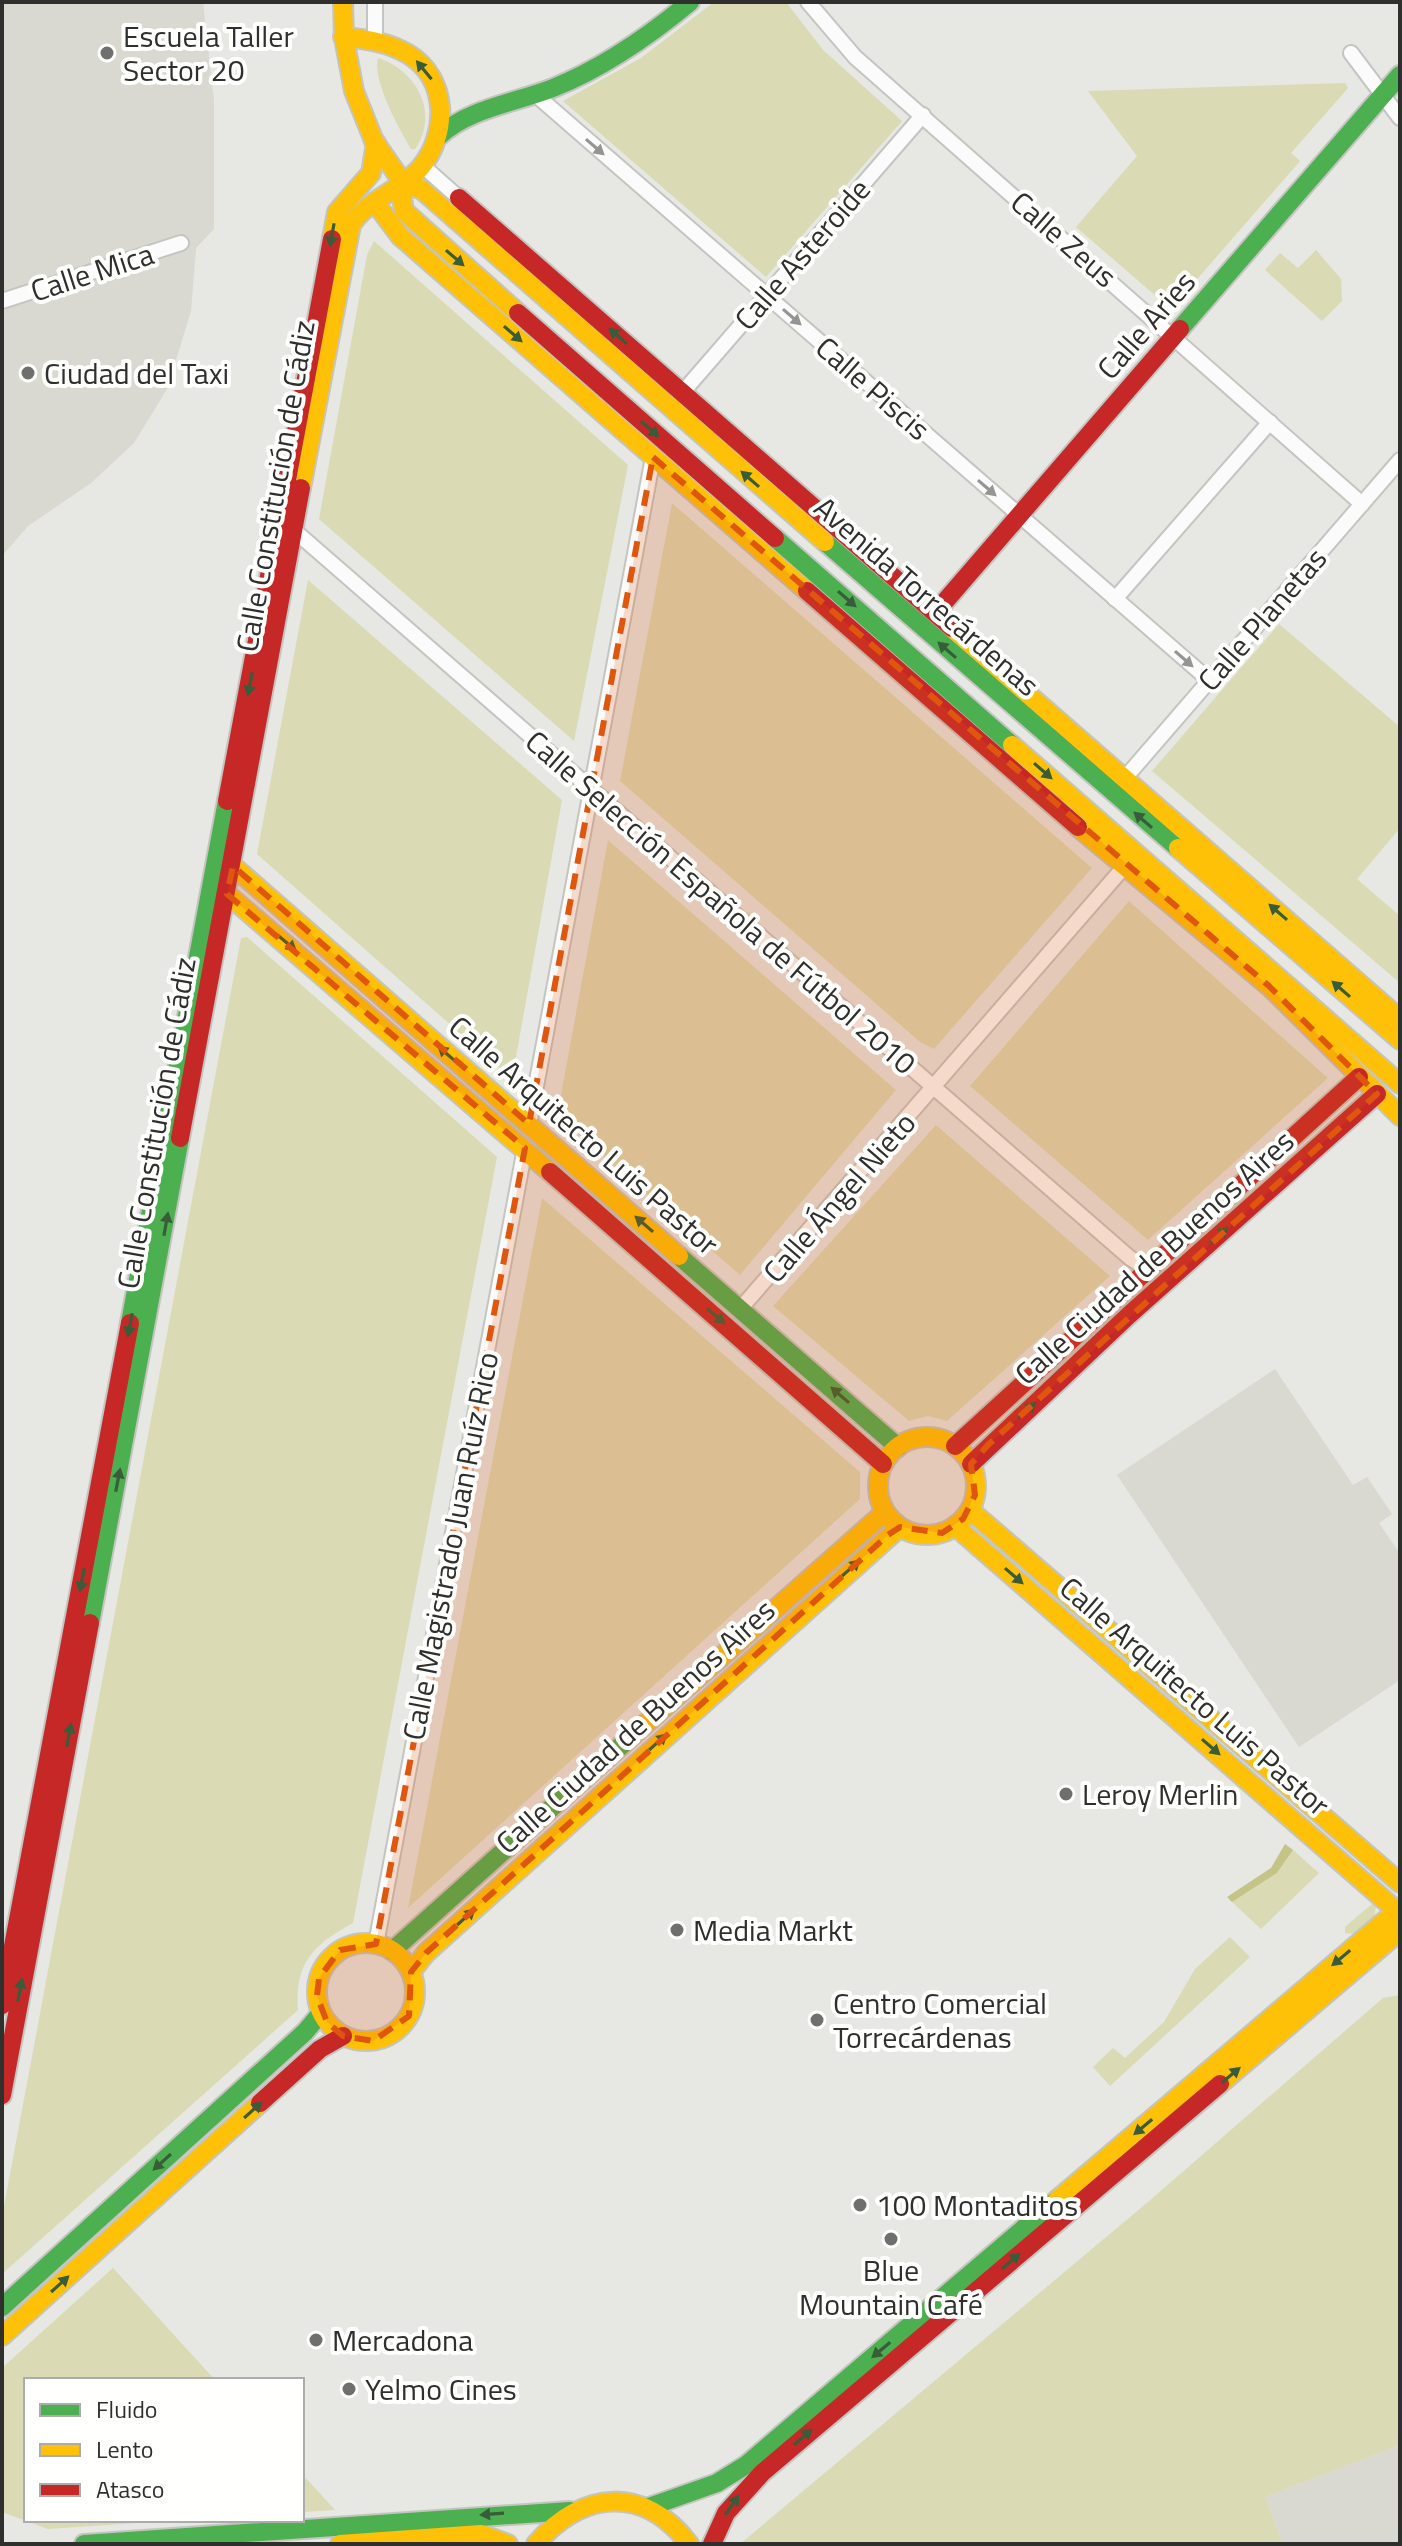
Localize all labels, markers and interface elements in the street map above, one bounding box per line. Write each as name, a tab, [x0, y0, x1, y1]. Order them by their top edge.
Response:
place label: Escuela Taller Sector 20	[123, 13, 294, 93]
marker: Escuela Taller Sector 20	[98, 44, 116, 62]
one-way arrow	[417, 60, 433, 80]
one-way arrow	[586, 137, 605, 155]
street label: Calle Asteroide	[723, 168, 881, 340]
street label: Calle Zeus	[1001, 180, 1127, 298]
one-way arrow	[326, 223, 338, 248]
street label: Calle Mica	[25, 231, 159, 313]
one-way arrow	[444, 249, 464, 266]
street label: Calle Aries	[1086, 261, 1206, 389]
one-way arrow	[781, 308, 801, 325]
street label: Calle Constitución de Cádiz	[223, 317, 327, 655]
one-way arrow	[502, 325, 522, 342]
street label: Calle Piscis	[806, 325, 940, 451]
one-way arrow	[608, 328, 627, 346]
place label: Ciudad del Taxi	[44, 350, 229, 396]
marker: Ciudad del Taxi	[19, 364, 37, 382]
one-way arrow	[641, 420, 660, 438]
one-way arrow	[741, 471, 760, 489]
one-way arrow	[977, 479, 997, 496]
street label: Avenida Torrecárdenas	[804, 485, 1050, 707]
street label: Calle Planetas	[1186, 537, 1338, 701]
one-way arrow	[837, 590, 857, 607]
one-way arrow	[937, 642, 957, 659]
one-way arrow	[1174, 649, 1193, 667]
one-way arrow	[243, 671, 256, 696]
street label: Calle Selección Española de Fútbol 2010	[515, 719, 927, 1085]
one-way arrow	[1033, 761, 1052, 779]
one-way arrow	[1133, 812, 1153, 829]
one-way arrow	[1269, 904, 1289, 921]
one-way arrow	[277, 934, 297, 951]
street label: Calle Constitución de Cádiz	[104, 954, 208, 1292]
one-way arrow	[1332, 981, 1352, 998]
street label: Calle Arquitecto Luis Pastor	[439, 1004, 729, 1266]
one-way arrow	[438, 1046, 458, 1063]
street label: Calle Ángel Nieto	[752, 1101, 926, 1293]
street label: Calle Ciudad de Buenos Aires	[1004, 1119, 1304, 1395]
one-way arrow	[161, 1211, 173, 1236]
one-way arrow	[634, 1216, 654, 1233]
one-way arrow	[1210, 1227, 1229, 1245]
one-way arrow	[706, 1307, 726, 1324]
one-way arrow	[123, 1312, 135, 1337]
street label: Calle Magistrado Juan Ruíz Rico	[390, 1348, 510, 1744]
one-way arrow	[831, 1386, 850, 1404]
one-way arrow	[1017, 1401, 1036, 1419]
one-way arrow	[112, 1467, 125, 1492]
one-way arrow	[841, 1560, 861, 1577]
street label: Calle Arquitecto Luis Pastor	[1050, 1565, 1340, 1827]
one-way arrow	[1005, 1567, 1024, 1585]
one-way arrow	[75, 1568, 87, 1593]
street label: Calle Ciudad de Buenos Aires	[485, 1588, 785, 1864]
one-way arrow	[63, 1722, 76, 1747]
one-way arrow	[649, 1734, 668, 1752]
one-way arrow	[1200, 1738, 1220, 1755]
place label: Leroy Merlin	[1082, 1771, 1238, 1817]
marker: Leroy Merlin	[1057, 1785, 1075, 1803]
place label: Media Markt	[693, 1907, 853, 1953]
one-way arrow	[456, 1909, 475, 1927]
marker: Media Markt	[668, 1921, 686, 1939]
one-way arrow	[1331, 1949, 1351, 1966]
one-way arrow	[15, 1978, 27, 2003]
place label: Centro Comercial Torrecárdenas	[833, 1980, 1047, 2060]
marker: Centro Comercial Torrecárdenas	[808, 2011, 826, 2029]
one-way arrow	[1221, 2066, 1241, 2084]
one-way arrow	[243, 2101, 262, 2119]
one-way arrow	[1133, 2118, 1153, 2135]
one-way arrow	[153, 2153, 173, 2170]
place label: 100 Montaditos	[876, 2182, 1078, 2228]
marker: 100 Montaditos	[851, 2196, 869, 2214]
marker: Blue Mountain Café	[882, 2230, 900, 2248]
place label: Blue Mountain Café	[799, 2247, 983, 2327]
one-way arrow	[1001, 2253, 1021, 2270]
one-way arrow	[49, 2276, 69, 2293]
place label: Mercadona	[332, 2317, 473, 2363]
marker: Mercadona	[307, 2331, 325, 2349]
one-way arrow	[871, 2341, 891, 2358]
place label: Yelmo Cines	[365, 2366, 517, 2412]
legend	[24, 2378, 304, 2522]
marker: Yelmo Cines	[340, 2380, 358, 2398]
text: Fluido	[96, 2391, 158, 2427]
one-way arrow	[793, 2429, 813, 2446]
text: Lento	[96, 2431, 153, 2467]
text: Atasco	[96, 2471, 165, 2507]
one-way arrow	[724, 2494, 740, 2516]
one-way arrow	[479, 2508, 504, 2521]

